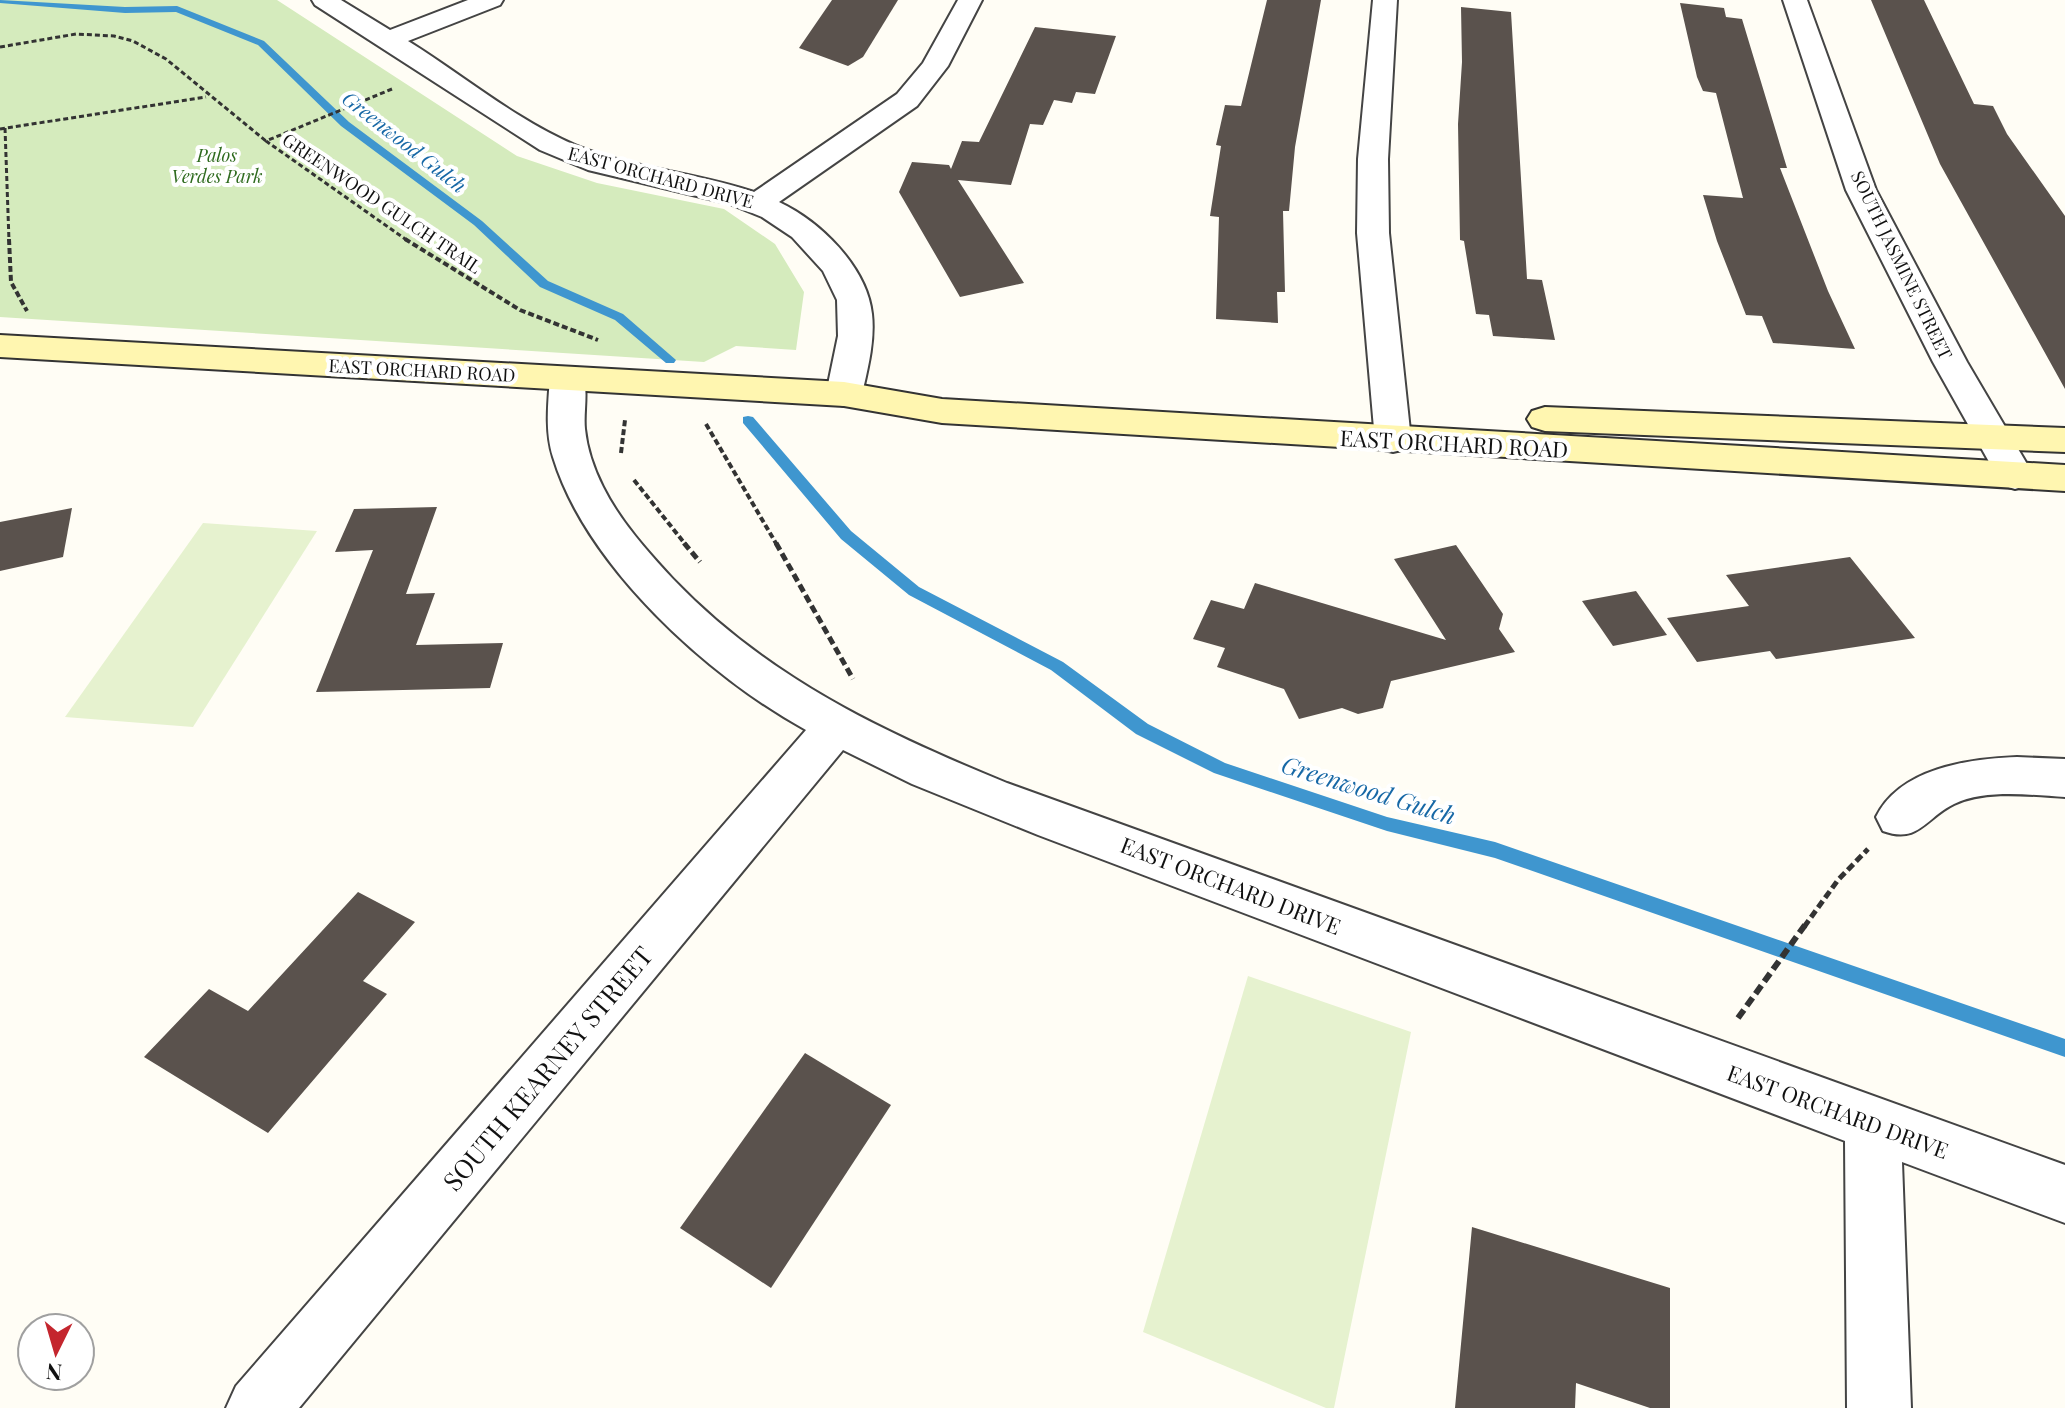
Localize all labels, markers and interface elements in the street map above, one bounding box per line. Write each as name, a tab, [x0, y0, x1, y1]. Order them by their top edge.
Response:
water label: Greenwood Gulch	[337, 84, 473, 198]
street label: GREENWOOD GULCH TRAIL	[278, 127, 486, 279]
street label: EAST ORCHARD DRIVE	[566, 141, 756, 213]
park label: Palos Verdes Park	[171, 143, 263, 188]
street label: SOUTH JASMINE STREET	[1846, 167, 1958, 363]
street label: EAST ORCHARD ROAD	[328, 353, 516, 387]
street label: EAST ORCHARD ROAD	[1339, 422, 1569, 464]
water label: Greenwood Gulch	[1278, 747, 1460, 831]
street label: EAST ORCHARD DRIVE	[1117, 829, 1345, 941]
street label: SOUTH KEARNEY STREET	[434, 938, 660, 1198]
street label: EAST ORCHARD DRIVE	[1723, 1057, 1953, 1165]
north arrow	[16, 1312, 96, 1392]
text: N	[45, 1357, 63, 1389]

